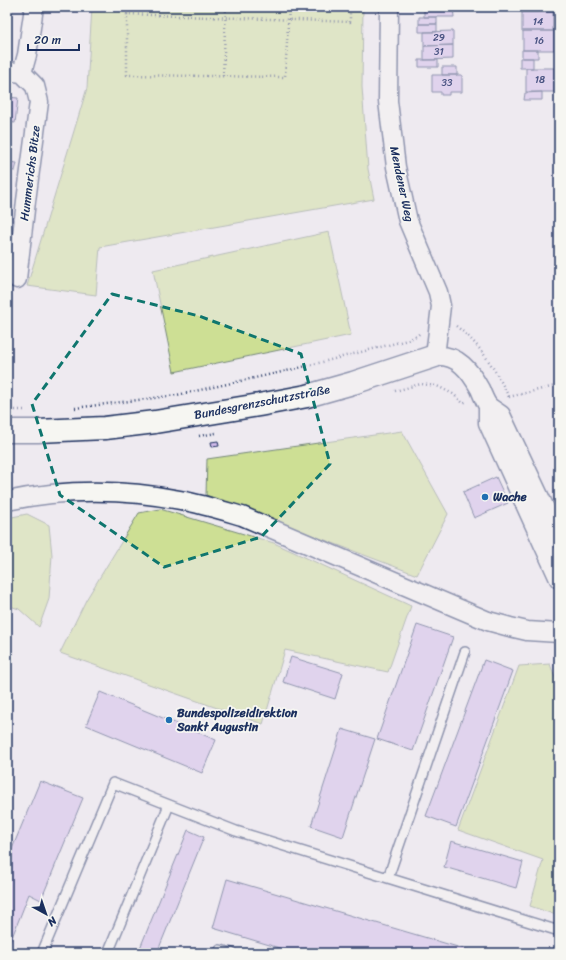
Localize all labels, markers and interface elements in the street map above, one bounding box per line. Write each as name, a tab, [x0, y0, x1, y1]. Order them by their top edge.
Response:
house number: 14	[533, 13, 543, 31]
scale bar	[28, 26, 79, 52]
text: 20 m	[34, 29, 61, 51]
house number: 29	[433, 29, 445, 47]
house number: 16	[534, 32, 544, 50]
house number: 31	[434, 43, 444, 61]
house number: 18	[535, 71, 545, 89]
house number: 33	[442, 74, 453, 92]
street label: Hummerichs Bitze	[13, 124, 47, 222]
street label: Mendener Weg	[383, 144, 421, 224]
street label: Bundesgrenzschutzstraße	[192, 378, 332, 426]
place label: Wache	[493, 486, 528, 508]
marker: Wache	[480, 492, 490, 502]
place label: Bundespolizeidirektion Sankt Augustin	[176, 702, 298, 738]
marker: Bundespolizeidirektion Sankt Augustin	[164, 715, 174, 725]
north arrow	[26, 894, 66, 934]
text: N	[43, 911, 62, 931]

